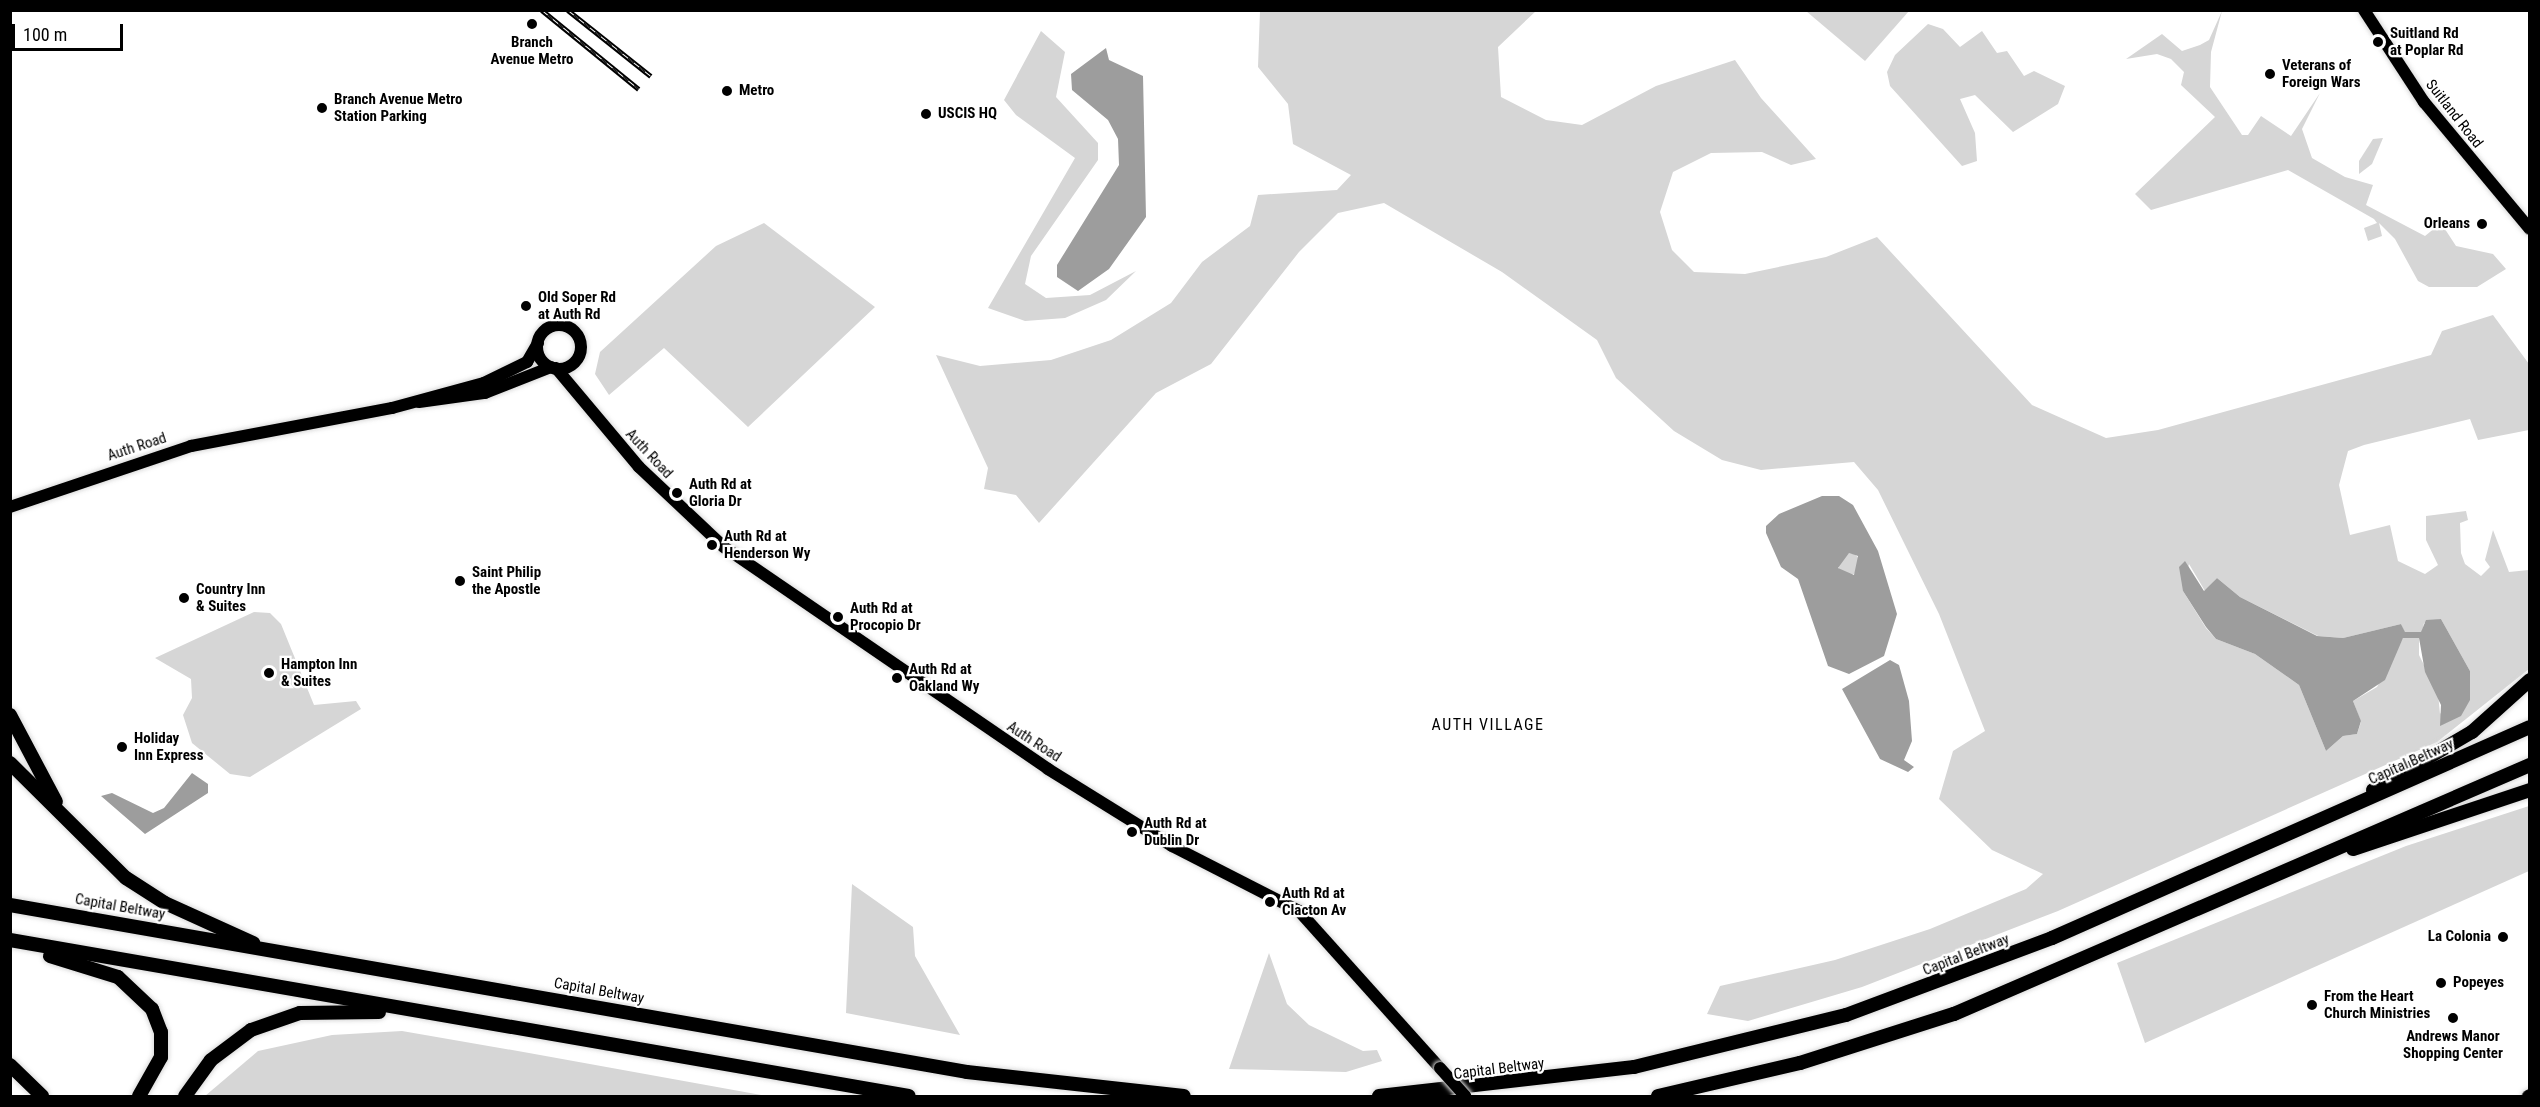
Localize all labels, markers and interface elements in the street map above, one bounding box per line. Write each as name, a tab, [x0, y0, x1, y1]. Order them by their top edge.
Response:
scale bar	[15, 12, 126, 50]
marker: Branch Avenue Metro	[525, 17, 539, 31]
text: 100 m	[23, 24, 67, 45]
place label: Suitland Rd at Poplar Rd	[2390, 24, 2463, 59]
place label: Branch Avenue Metro	[490, 33, 574, 68]
marker: Suitland Rd at Poplar Rd	[2371, 35, 2385, 49]
place label: Veterans of Foreign Wars	[2282, 56, 2360, 91]
marker: Veterans of Foreign Wars	[2263, 67, 2277, 81]
street label: Suitland Road	[2422, 76, 2486, 152]
place label: Metro	[739, 82, 774, 100]
marker: Metro	[720, 84, 734, 98]
place label: Branch Avenue Metro Station Parking	[334, 90, 462, 125]
marker: Branch Avenue Metro Station Parking	[315, 101, 329, 115]
place label: USCIS HQ	[938, 105, 997, 123]
marker: USCIS HQ	[919, 107, 933, 121]
place label: Orleans	[2424, 215, 2470, 233]
marker: Orleans	[2475, 217, 2489, 231]
place label: Old Soper Rd at Auth Rd	[538, 288, 616, 323]
marker: Old Soper Rd at Auth Rd	[519, 299, 533, 313]
street label: Auth Road	[622, 426, 676, 482]
street label: Auth Road	[105, 429, 169, 465]
place label: Auth Rd at Gloria Dr	[689, 475, 752, 510]
marker: Auth Rd at Gloria Dr	[670, 486, 684, 500]
place label: Auth Rd at Henderson Wy	[724, 527, 810, 562]
marker: Auth Rd at Henderson Wy	[705, 538, 719, 552]
place label: Saint Philip the Apostle	[472, 563, 541, 598]
marker: Saint Philip the Apostle	[453, 574, 467, 588]
place label: Country Inn & Suites	[196, 580, 265, 615]
marker: Country Inn & Suites	[177, 591, 191, 605]
place label: Auth Rd at Procopio Dr	[850, 599, 921, 634]
marker: Auth Rd at Procopio Dr	[831, 610, 845, 624]
place label: Hampton Inn & Suites	[281, 655, 357, 690]
place label: Auth Rd at Oakland Wy	[909, 660, 979, 695]
marker: Hampton Inn & Suites	[262, 666, 276, 680]
marker: Auth Rd at Oakland Wy	[890, 671, 904, 685]
district label: AUTH VILLAGE	[1432, 715, 1544, 735]
street label: Auth Road	[1003, 718, 1065, 766]
place label: Holiday Inn Express	[134, 729, 203, 764]
street label: Capital Beltway	[2366, 735, 2456, 789]
marker: Holiday Inn Express	[115, 740, 129, 754]
place label: Auth Rd at Dublin Dr	[1144, 814, 1207, 849]
marker: Auth Rd at Dublin Dr	[1125, 825, 1139, 839]
place label: Auth Rd at Clacton Av	[1282, 884, 1346, 919]
street label: Capital Beltway	[74, 890, 166, 924]
marker: Auth Rd at Clacton Av	[1263, 895, 1277, 909]
place label: La Colonia	[2428, 928, 2491, 946]
street label: Capital Beltway	[1920, 930, 2012, 980]
marker: La Colonia	[2496, 930, 2510, 944]
street label: Capital Beltway	[553, 974, 645, 1008]
place label: Popeyes	[2453, 974, 2504, 992]
marker: Popeyes	[2434, 976, 2448, 990]
place label: From the Heart Church Ministries	[2324, 987, 2430, 1022]
marker: From the Heart Church Ministries	[2305, 998, 2319, 1012]
marker: Andrews Manor Shopping Center	[2446, 1011, 2460, 1025]
place label: Andrews Manor Shopping Center	[2403, 1027, 2503, 1062]
street label: Capital Beltway	[1453, 1055, 1545, 1083]

